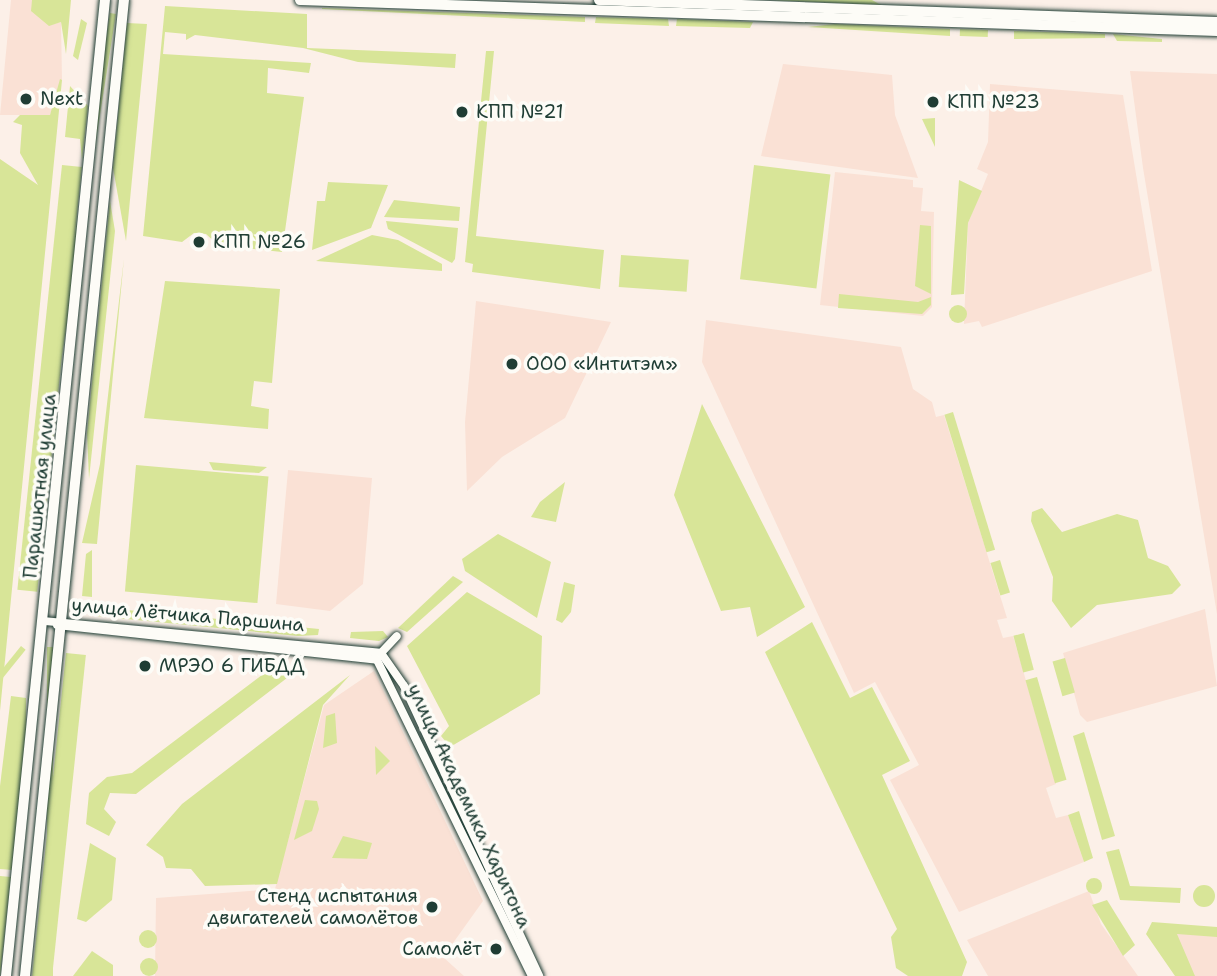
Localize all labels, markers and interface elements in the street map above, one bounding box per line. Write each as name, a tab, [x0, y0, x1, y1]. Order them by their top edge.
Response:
place label: Next	[40, 88, 83, 110]
marker: Next	[18, 91, 34, 107]
place label: КПП №23	[947, 91, 1040, 113]
marker: КПП №23	[925, 94, 941, 110]
place label: КПП №21	[476, 101, 564, 123]
marker: КПП №21	[454, 104, 470, 120]
place label: КПП №26	[213, 231, 306, 253]
marker: КПП №26	[191, 234, 207, 250]
place label: ООО «Интитэм»	[526, 353, 677, 375]
marker: ООО «Интитэм»	[504, 356, 520, 372]
street label: Парашютная улица	[19, 393, 61, 579]
street label: улица Лётчика Паршина	[71, 593, 305, 637]
place label: МРЭО 6 ГИБДД	[159, 655, 305, 677]
marker: МРЭО 6 ГИБДД	[137, 658, 153, 674]
street label: улица Академика Харитона	[402, 680, 536, 932]
place label: Стенд испытания двигателей самолётов	[207, 885, 418, 929]
marker: Стенд испытания двигателей самолётов	[424, 899, 440, 915]
place label: Самолёт	[402, 938, 482, 960]
marker: Самолёт	[488, 941, 504, 957]

